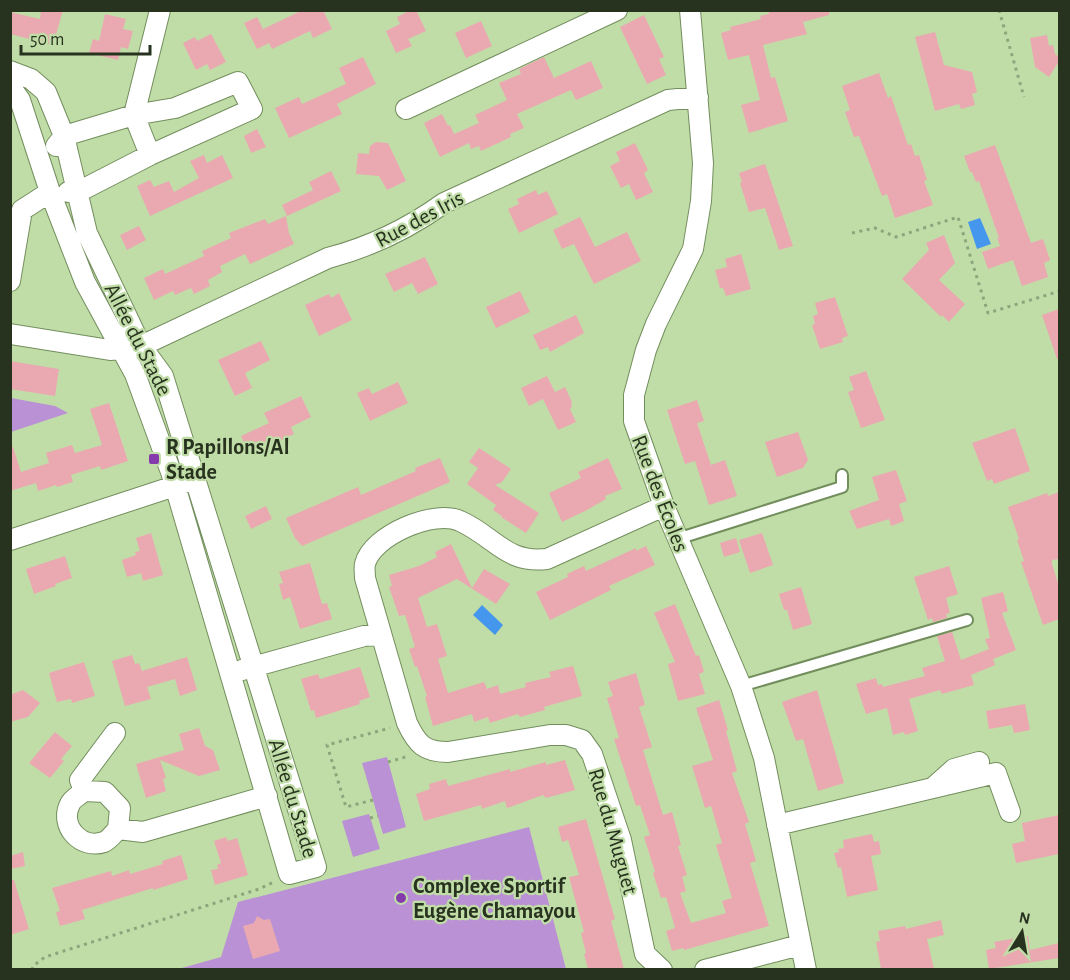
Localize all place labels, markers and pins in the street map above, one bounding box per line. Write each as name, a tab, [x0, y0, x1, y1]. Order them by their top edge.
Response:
place label: R Papillons/Al Stade	[166, 436, 290, 483]
marker: R Papillons/Al Stade	[147, 452, 161, 466]
place label: Complexe Sportif Eugène Chamayou	[413, 875, 576, 923]
marker: Complexe Sportif Eugène Chamayou	[394, 891, 408, 905]

